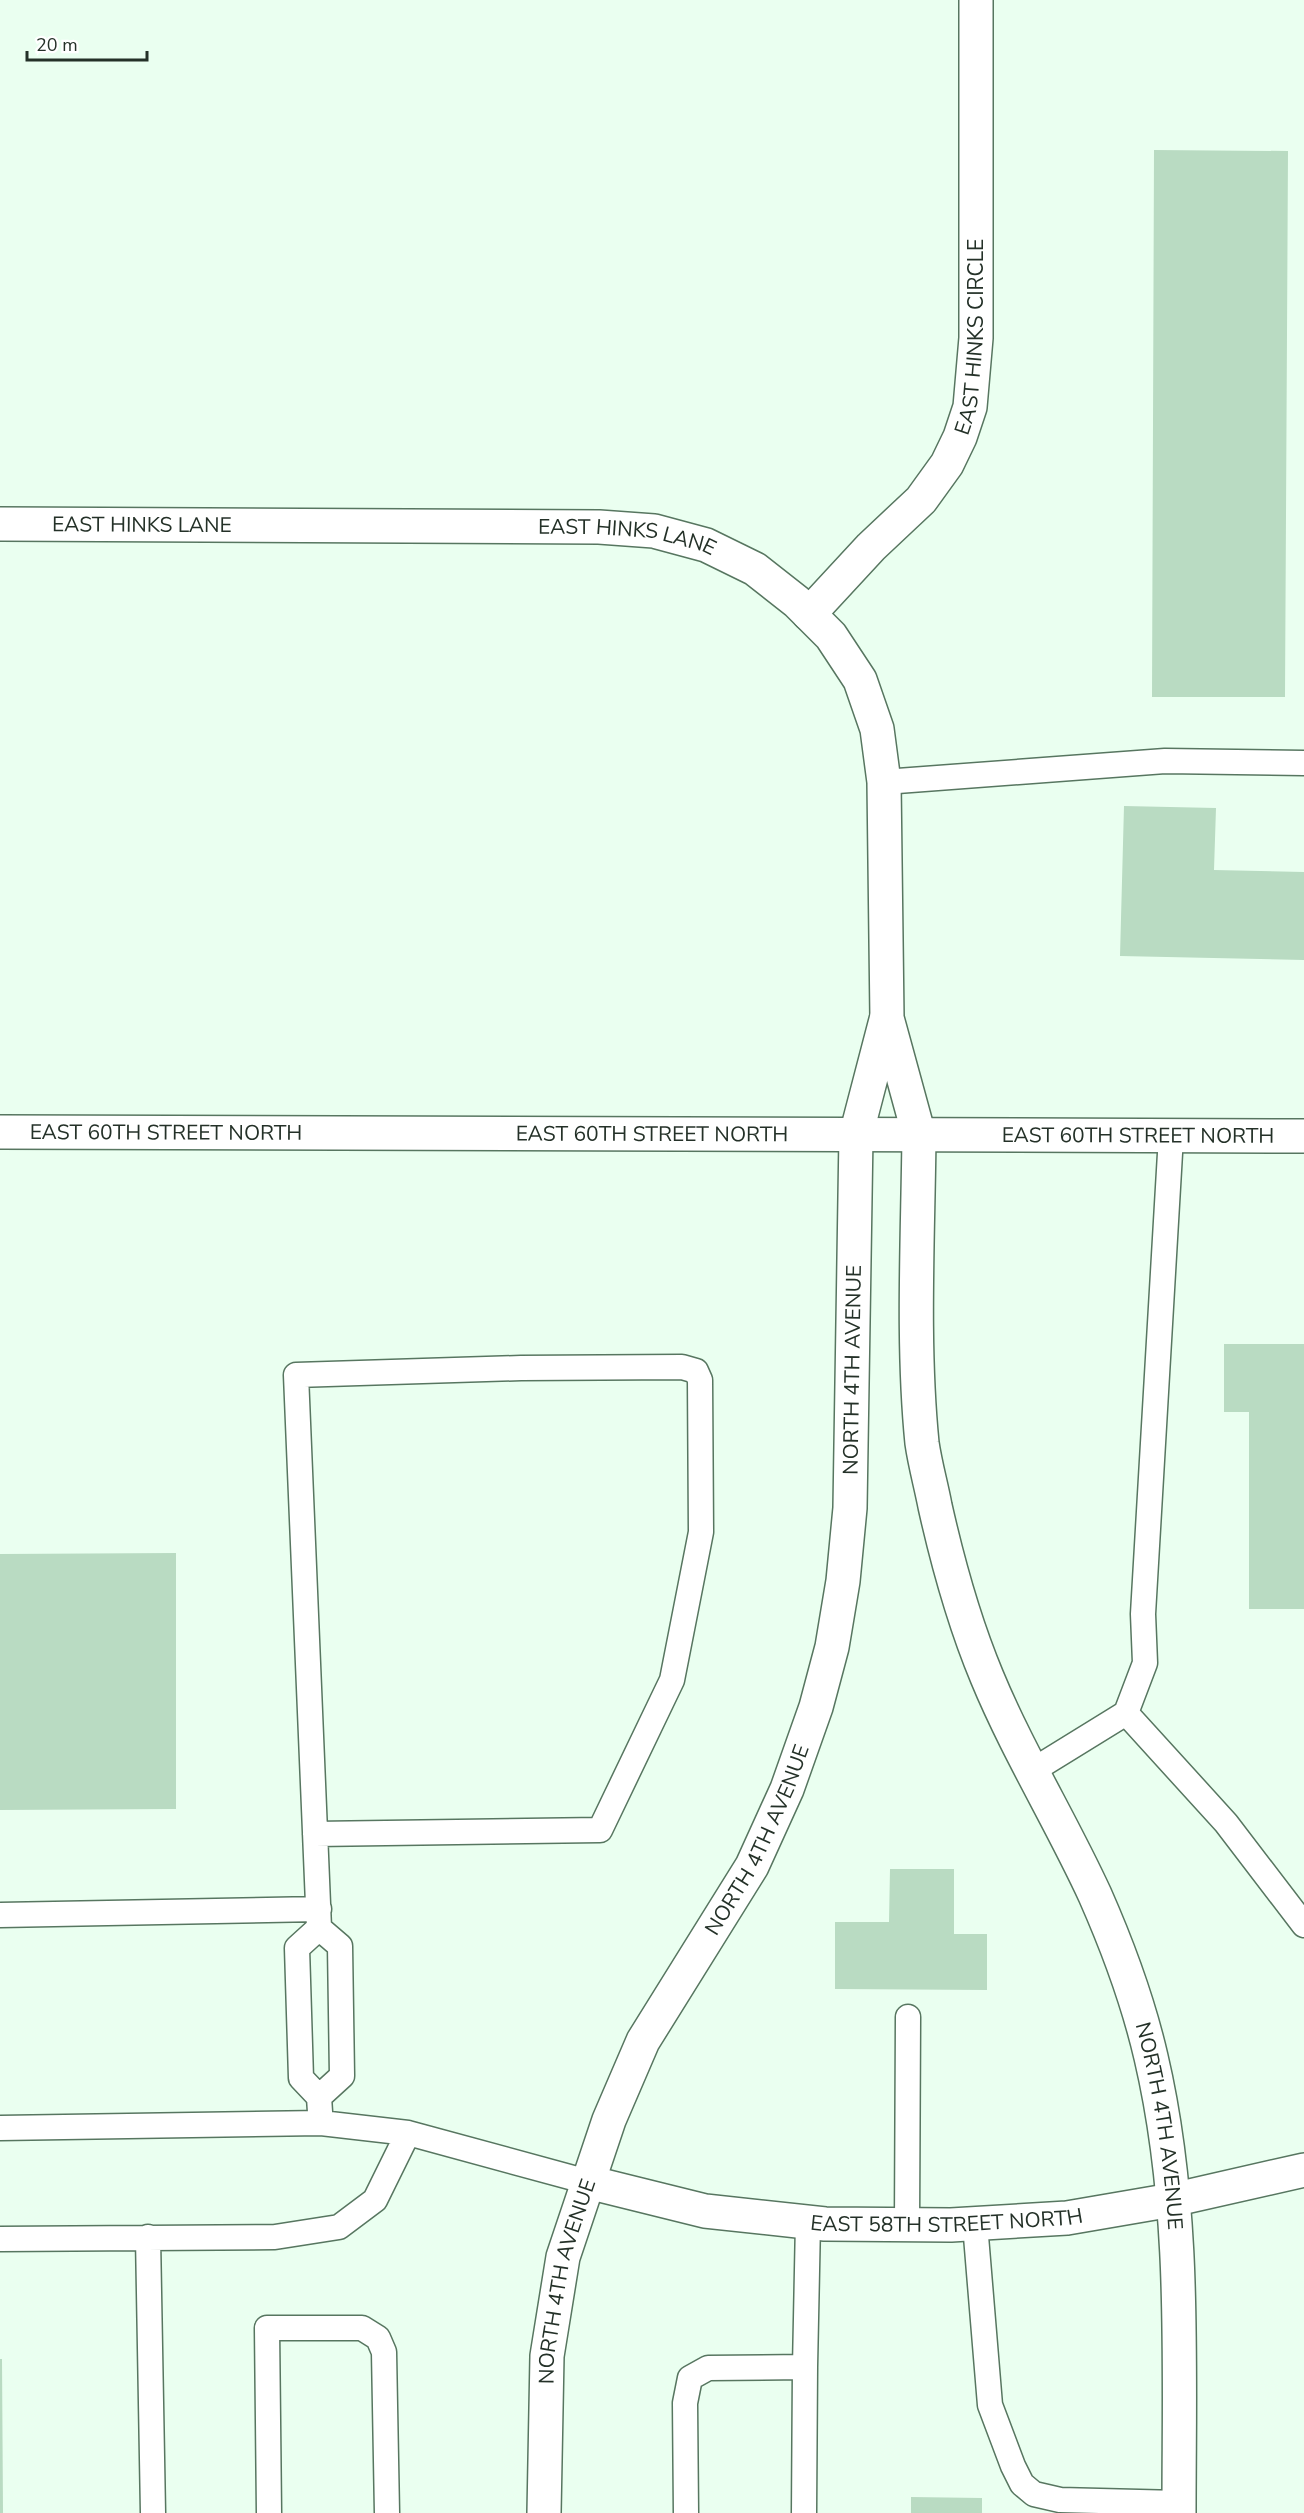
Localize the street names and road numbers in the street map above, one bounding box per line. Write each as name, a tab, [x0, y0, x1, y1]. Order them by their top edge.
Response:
street label: EAST HINKS CIRCLE	[948, 239, 990, 438]
street label: EAST HINKS LANE	[52, 510, 232, 539]
street label: EAST HINKS LANE	[538, 513, 721, 562]
street label: EAST 60TH STREET NORTH	[30, 1118, 302, 1147]
street label: EAST 60TH STREET NORTH	[516, 1120, 788, 1148]
street label: EAST 60TH STREET NORTH	[1002, 1121, 1274, 1150]
street label: NORTH 4TH AVENUE	[837, 1265, 868, 1475]
street label: NORTH 4TH AVENUE	[698, 1741, 816, 1940]
street label: NORTH 4TH AVENUE	[1129, 2019, 1189, 2231]
street label: NORTH 4TH AVENUE	[532, 2175, 602, 2384]
street label: EAST 58TH STREET NORTH	[809, 2202, 1085, 2239]

